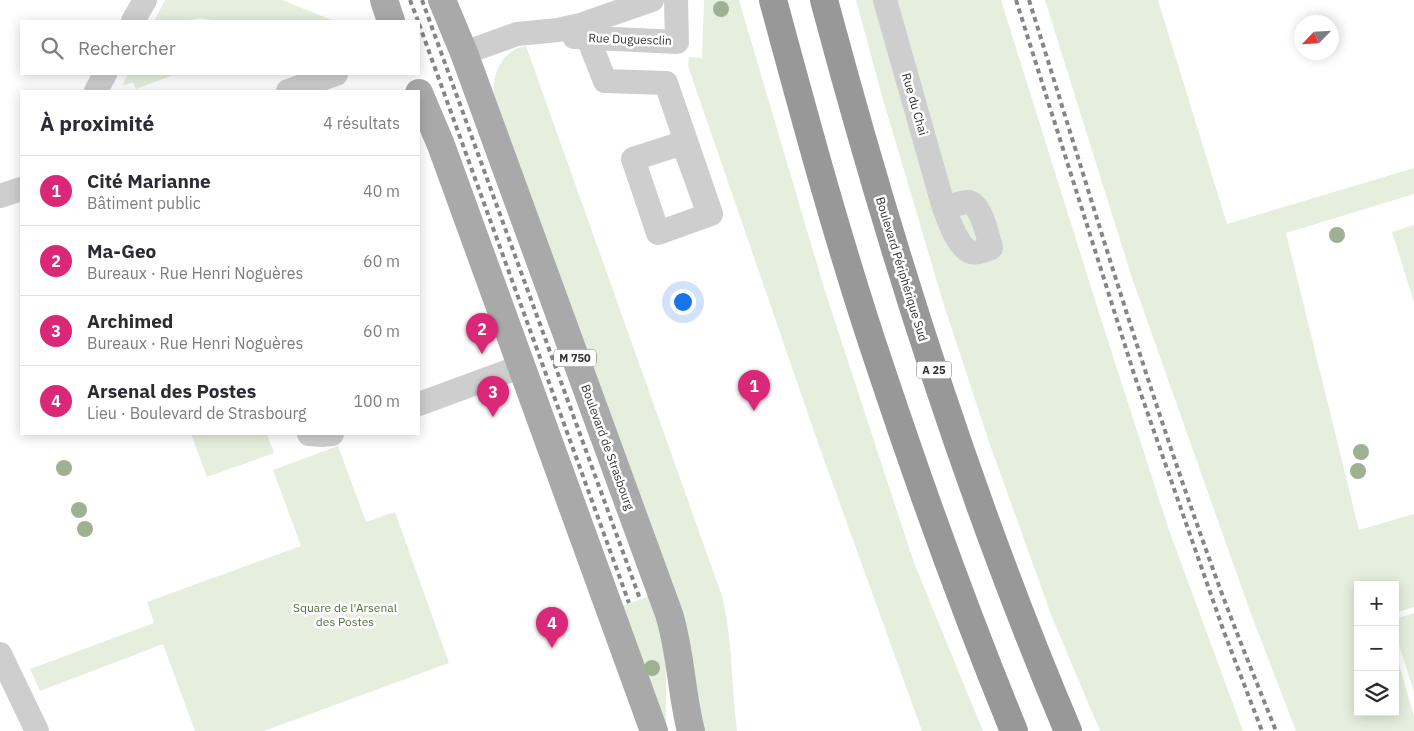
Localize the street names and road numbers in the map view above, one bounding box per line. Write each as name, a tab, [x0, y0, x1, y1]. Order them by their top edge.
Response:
street label: Rue Duguesclin	[588, 30, 672, 48]
street label: Rue du Chai	[899, 71, 931, 137]
street label: Boulevard Périphérique Sud	[873, 195, 931, 343]
road number: M 750	[554, 349, 596, 366]
road number: A 25	[916, 362, 952, 378]
street label: Boulevard de Strasbourg	[578, 382, 638, 512]

